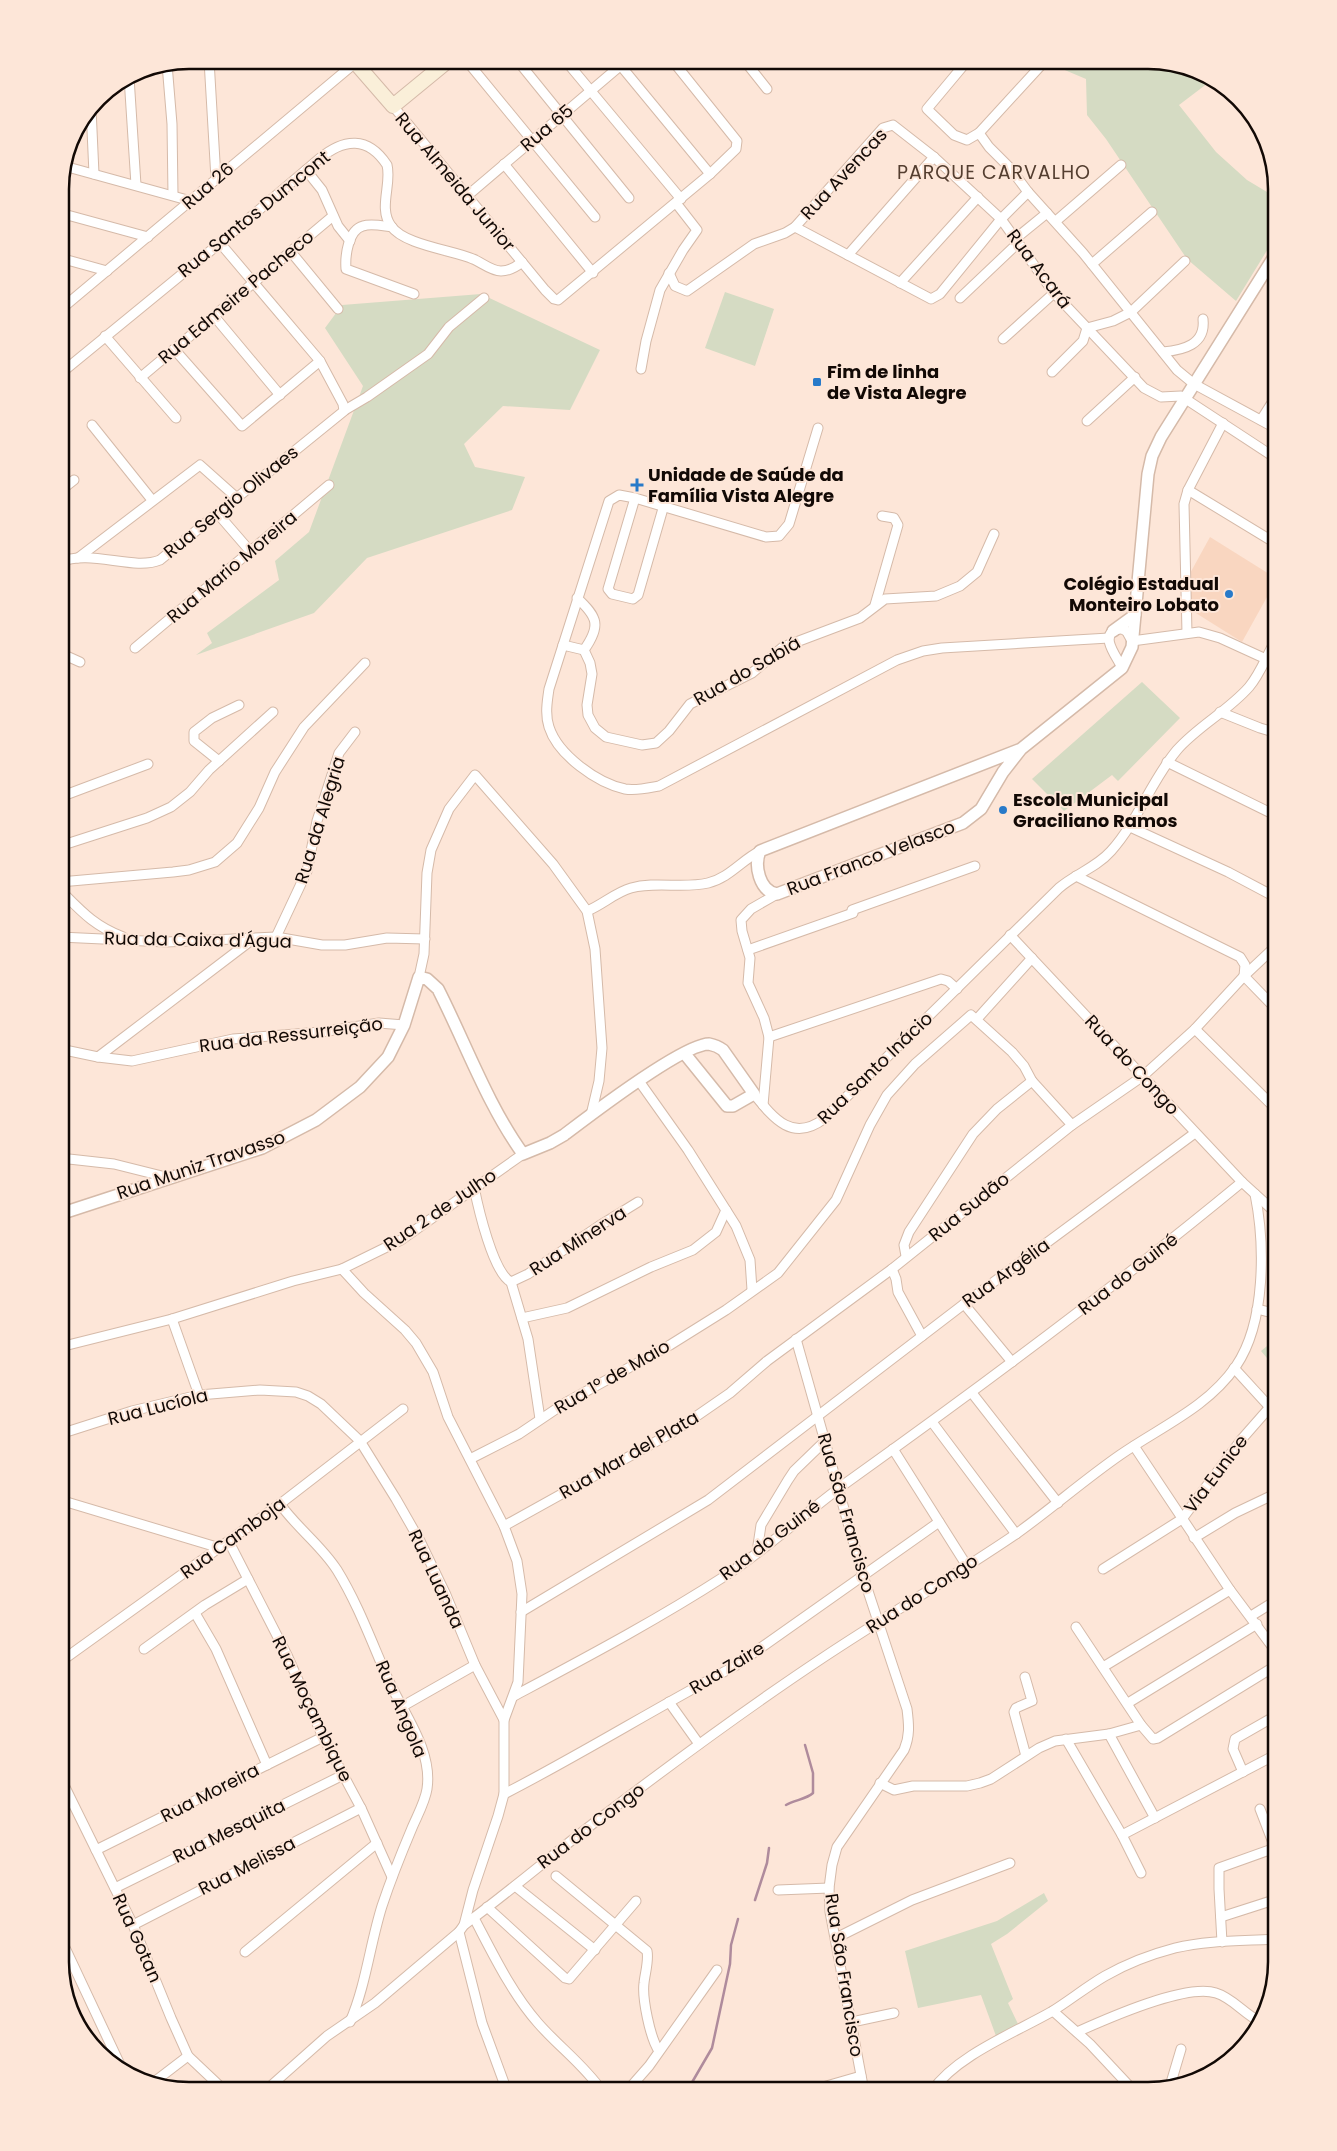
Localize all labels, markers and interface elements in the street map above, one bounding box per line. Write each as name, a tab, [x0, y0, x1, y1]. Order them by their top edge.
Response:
street label: Rua 65	[515, 98, 579, 157]
street label: Rua Almeida Junior	[390, 107, 521, 257]
street label: Rua Avencas	[795, 122, 893, 225]
street label: Rua Santos Dumcont	[172, 144, 335, 283]
street label: Rua 26	[176, 156, 239, 215]
district label: PARQUE CARVALHO	[897, 159, 1091, 186]
street label: Rua Edmeire Pacheco	[152, 224, 319, 369]
street label: Rua Acará	[1001, 224, 1078, 314]
place label: Fim de linha de Vista Alegre	[827, 359, 967, 405]
marker: Fim de linha de Vista Alegre	[811, 376, 823, 388]
street label: Rua Sergio Olivaes	[158, 439, 303, 564]
place label: Unidade de Saúde da Família Vista Alegre	[648, 462, 844, 508]
marker: Unidade de Saúde da Família Vista Alegre	[630, 478, 644, 492]
street label: Rua Mario Moreira	[161, 505, 302, 629]
place label: Colégio Estadual Monteiro Lobato	[1063, 571, 1219, 617]
marker: Colégio Estadual Monteiro Lobato	[1223, 588, 1235, 600]
street label: Rua do Sabiá	[689, 630, 805, 711]
street label: Rua da Alegria	[288, 753, 351, 887]
place label: Escola Municipal Graciliano Ramos	[1013, 787, 1178, 833]
marker: Escola Municipal Graciliano Ramos	[997, 804, 1009, 816]
street label: Rua Franco Velasco	[783, 814, 958, 901]
street label: Rua da Caixa d'Água	[104, 925, 292, 954]
street label: Rua Santo Inácio	[811, 1006, 938, 1129]
street label: Rua do Congo	[1079, 1009, 1185, 1120]
street label: Rua da Ressurreição	[198, 1011, 384, 1058]
street label: Rua Muniz Travasso	[113, 1124, 288, 1205]
street label: Rua 2 de Julho	[378, 1163, 501, 1257]
street label: Rua Sudão	[923, 1166, 1014, 1247]
street label: Rua Minerva	[524, 1200, 631, 1281]
street label: Rua do Guiné	[1072, 1227, 1183, 1321]
street label: Rua Argélia	[957, 1232, 1055, 1313]
street label: Rua 1º de Maio	[549, 1333, 674, 1420]
street label: Rua Lucíola	[105, 1382, 210, 1431]
street label: Rua Mar del Plata	[555, 1405, 703, 1505]
street label: Via Eunice	[1178, 1429, 1253, 1518]
street label: Rua São Francisco	[812, 1430, 881, 1596]
street label: Rua Camboja	[175, 1491, 290, 1584]
street label: Rua do Guiné	[714, 1493, 825, 1586]
street label: Rua Luanda	[403, 1525, 470, 1632]
street label: Rua do Congo	[861, 1548, 982, 1639]
street label: Rua Moçambique	[266, 1632, 359, 1786]
street label: Rua Zaire	[684, 1635, 769, 1700]
street label: Rua Angola	[370, 1656, 433, 1761]
street label: Rua Moreira	[156, 1757, 263, 1828]
street label: Rua do Congo	[532, 1777, 650, 1874]
street label: Rua Mesquita	[168, 1793, 289, 1869]
street label: Rua Melissa	[194, 1830, 300, 1901]
street label: Rua Gotan	[107, 1889, 168, 1986]
street label: Rua São Francisco	[819, 1891, 870, 2058]

